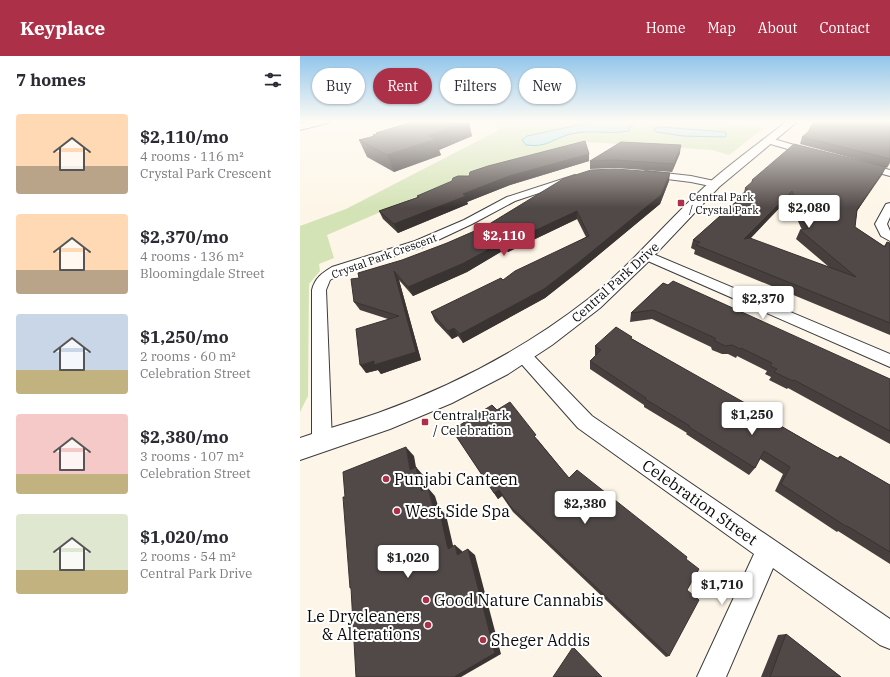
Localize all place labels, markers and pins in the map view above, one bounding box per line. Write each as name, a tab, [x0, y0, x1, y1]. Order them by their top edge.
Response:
place label: Central Park / Crystal Park	[689, 190, 759, 217]
pin: $2,080	[776, 195, 842, 229]
marker: Central Park / Crystal Park	[676, 198, 686, 208]
pin: $2,110	[471, 223, 537, 257]
pin: $2,370	[730, 286, 796, 320]
pin: $1,250	[719, 402, 785, 436]
place label: Central Park / Celebration	[433, 407, 512, 439]
marker: Central Park / Celebration	[420, 417, 430, 427]
place label: Punjabi Canteen	[394, 469, 518, 489]
marker: Punjabi Canteen	[381, 474, 391, 484]
pin: $2,380	[552, 491, 618, 525]
place label: West Side Spa	[405, 501, 510, 521]
marker: West Side Spa	[392, 506, 402, 516]
pin: $1,020	[375, 545, 441, 579]
pin: $1,710	[689, 572, 755, 606]
place label: Good Nature Cannabis	[434, 590, 604, 610]
marker: Good Nature Cannabis	[421, 595, 431, 605]
place label: Le Drycleaners & Alterations	[307, 606, 420, 644]
marker: Le Drycleaners & Alterations	[423, 620, 433, 630]
place label: Sheger Addis	[491, 630, 590, 650]
marker: Sheger Addis	[478, 635, 488, 645]

